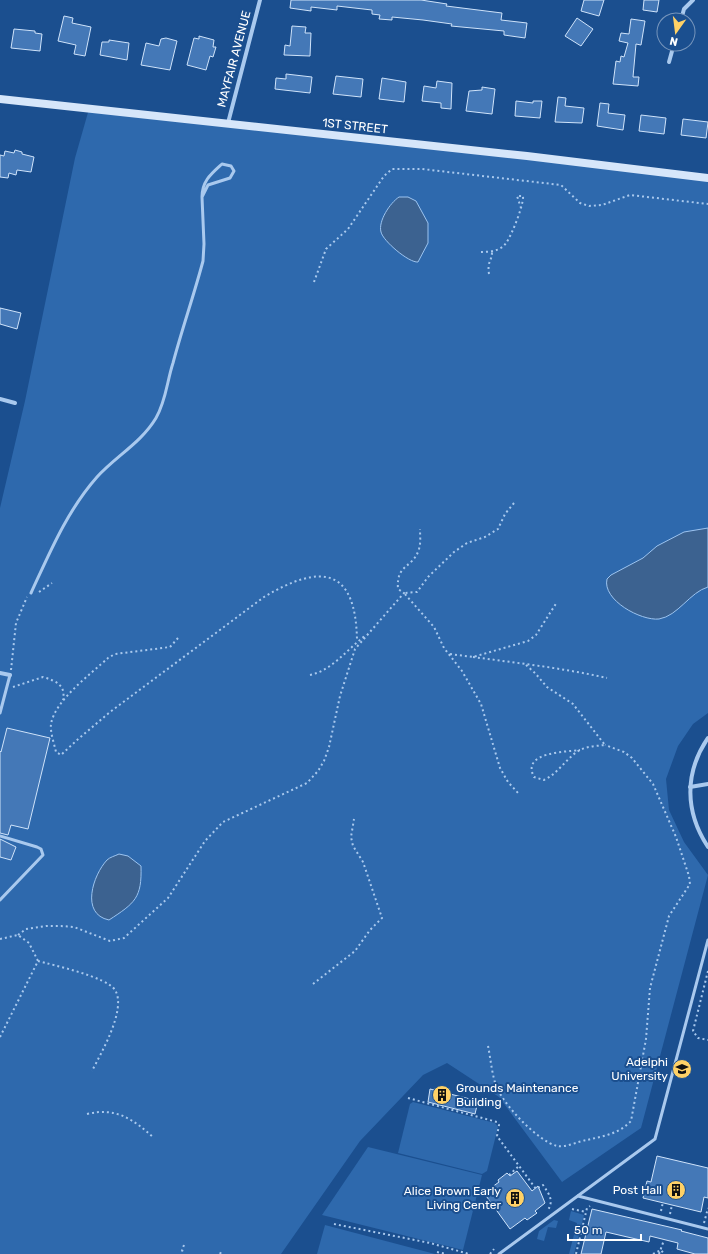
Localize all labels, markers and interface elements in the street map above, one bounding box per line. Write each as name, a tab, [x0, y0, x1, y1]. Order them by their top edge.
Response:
street label: MAYFAIR AVENUE	[214, 9, 254, 109]
north arrow	[656, 12, 696, 52]
text: N	[668, 34, 679, 48]
street label: 1ST STREET	[322, 116, 388, 136]
place label: Adelphi University	[611, 1055, 668, 1083]
school or university icon: Adelphi University	[671, 1058, 693, 1080]
place label: Grounds Maintenance Building	[456, 1081, 579, 1109]
building icon: Grounds Maintenance Building	[431, 1084, 453, 1106]
building icon: Post Hall	[665, 1179, 687, 1201]
place label: Post Hall	[613, 1183, 662, 1197]
place label: Alice Brown Early Living Center	[404, 1184, 501, 1212]
building icon: Alice Brown Early Living Center	[504, 1187, 526, 1209]
scale bar	[568, 1216, 641, 1242]
text: 50 m	[574, 1223, 602, 1237]

